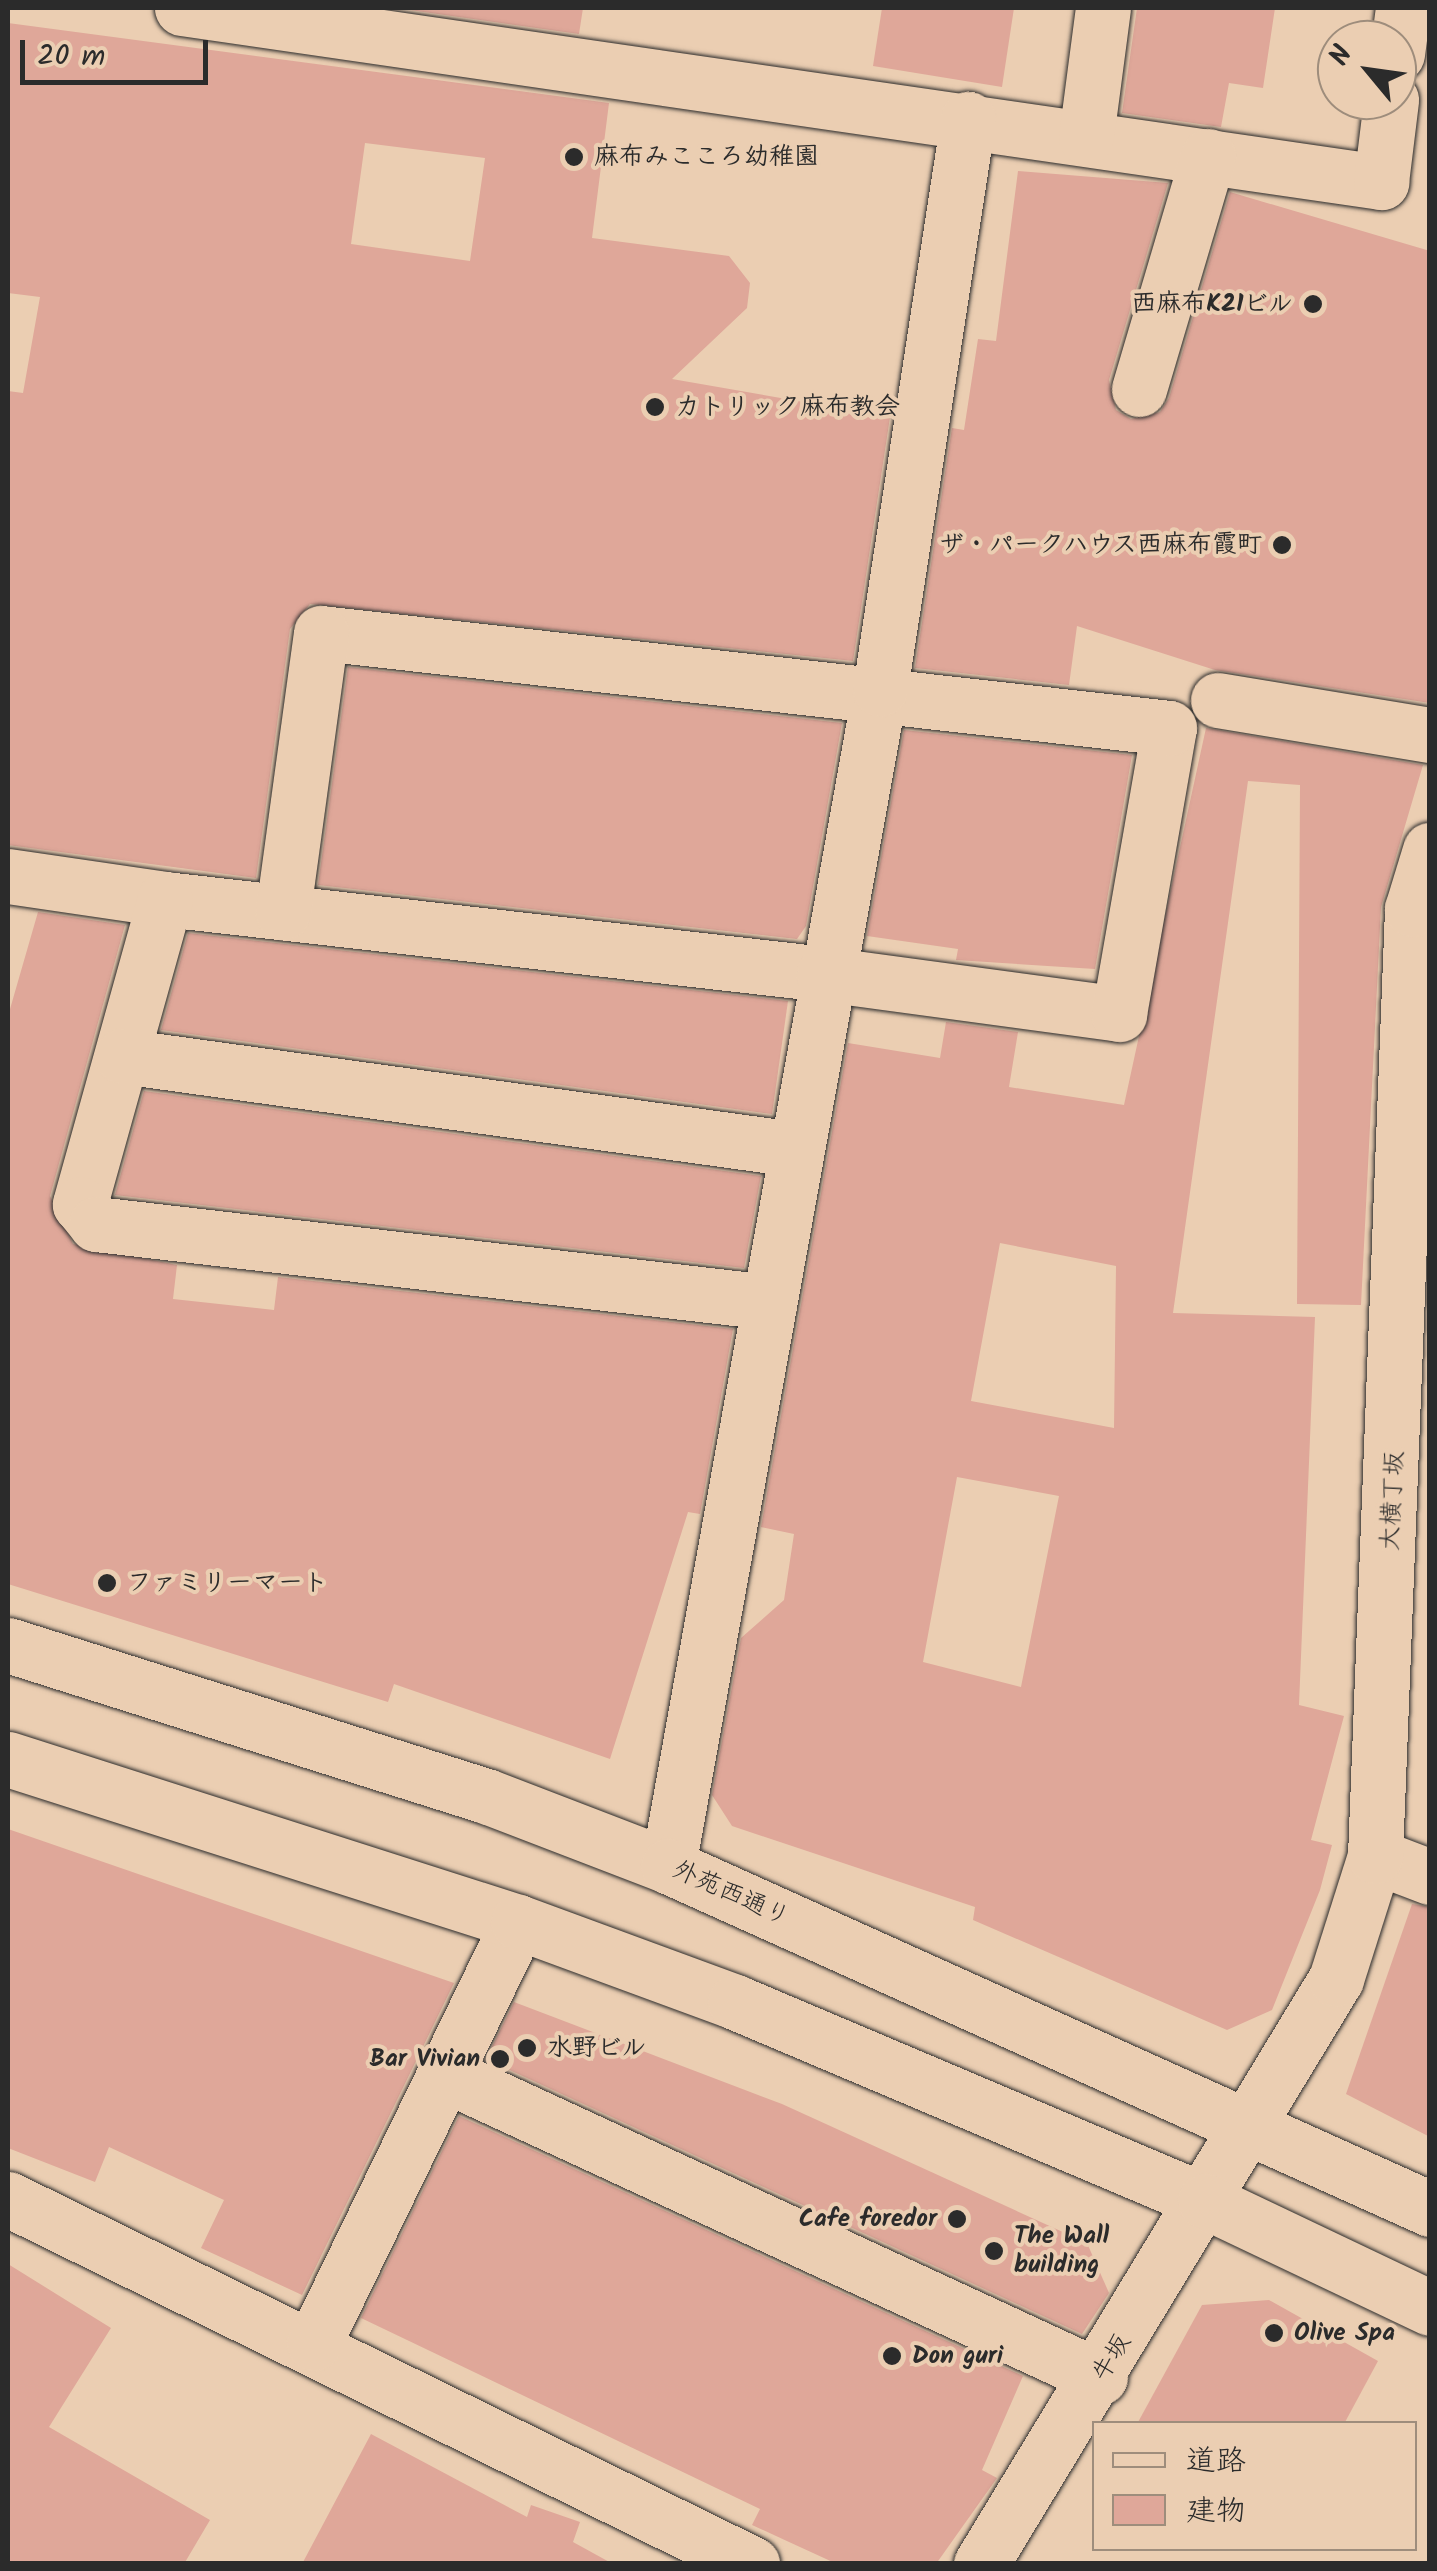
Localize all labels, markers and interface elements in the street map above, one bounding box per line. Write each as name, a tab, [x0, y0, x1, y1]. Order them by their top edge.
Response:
scale bar	[25, 20, 212, 82]
north arrow	[1317, 20, 1417, 120]
text: 20 m	[37, 33, 105, 81]
text: N	[1318, 38, 1366, 75]
place label: 麻布みこころ幼稚園	[594, 142, 819, 172]
marker: 麻布みこころ幼稚園	[563, 146, 585, 168]
place label: 西麻布K21ビル	[1131, 289, 1293, 319]
marker: 西麻布K21ビル	[1302, 293, 1324, 315]
place label: カトリック麻布教会	[675, 392, 900, 422]
marker: カトリック麻布教会	[644, 396, 666, 418]
place label: ザ・パークハウス西麻布霞町	[937, 530, 1262, 560]
marker: ザ・パークハウス西麻布霞町	[1271, 534, 1293, 556]
street label: 大横丁坂	[1375, 1450, 1411, 1552]
place label: ファミリーマート	[127, 1568, 327, 1598]
marker: ファミリーマート	[96, 1572, 118, 1594]
street label: 外苑西通り	[668, 1855, 794, 1933]
place label: 水野ビル	[547, 2033, 647, 2063]
marker: 水野ビル	[516, 2037, 538, 2059]
place label: Bar Vivian	[370, 2044, 480, 2074]
marker: Bar Vivian	[489, 2048, 511, 2070]
place label: Cafe foredor	[799, 2204, 937, 2234]
marker: Cafe foredor	[946, 2208, 968, 2230]
place label: The Wall building	[1014, 2222, 1109, 2281]
marker: The Wall building	[983, 2240, 1005, 2262]
place label: Olive Spa	[1294, 2318, 1395, 2348]
marker: Olive Spa	[1263, 2322, 1285, 2344]
street label: 牛坂	[1086, 2329, 1138, 2387]
place label: Don guri	[912, 2341, 1003, 2371]
marker: Don guri	[881, 2345, 903, 2367]
legend	[1092, 2421, 1417, 2551]
text: 道路	[1186, 2438, 1246, 2486]
text: 建物	[1186, 2488, 1246, 2536]

